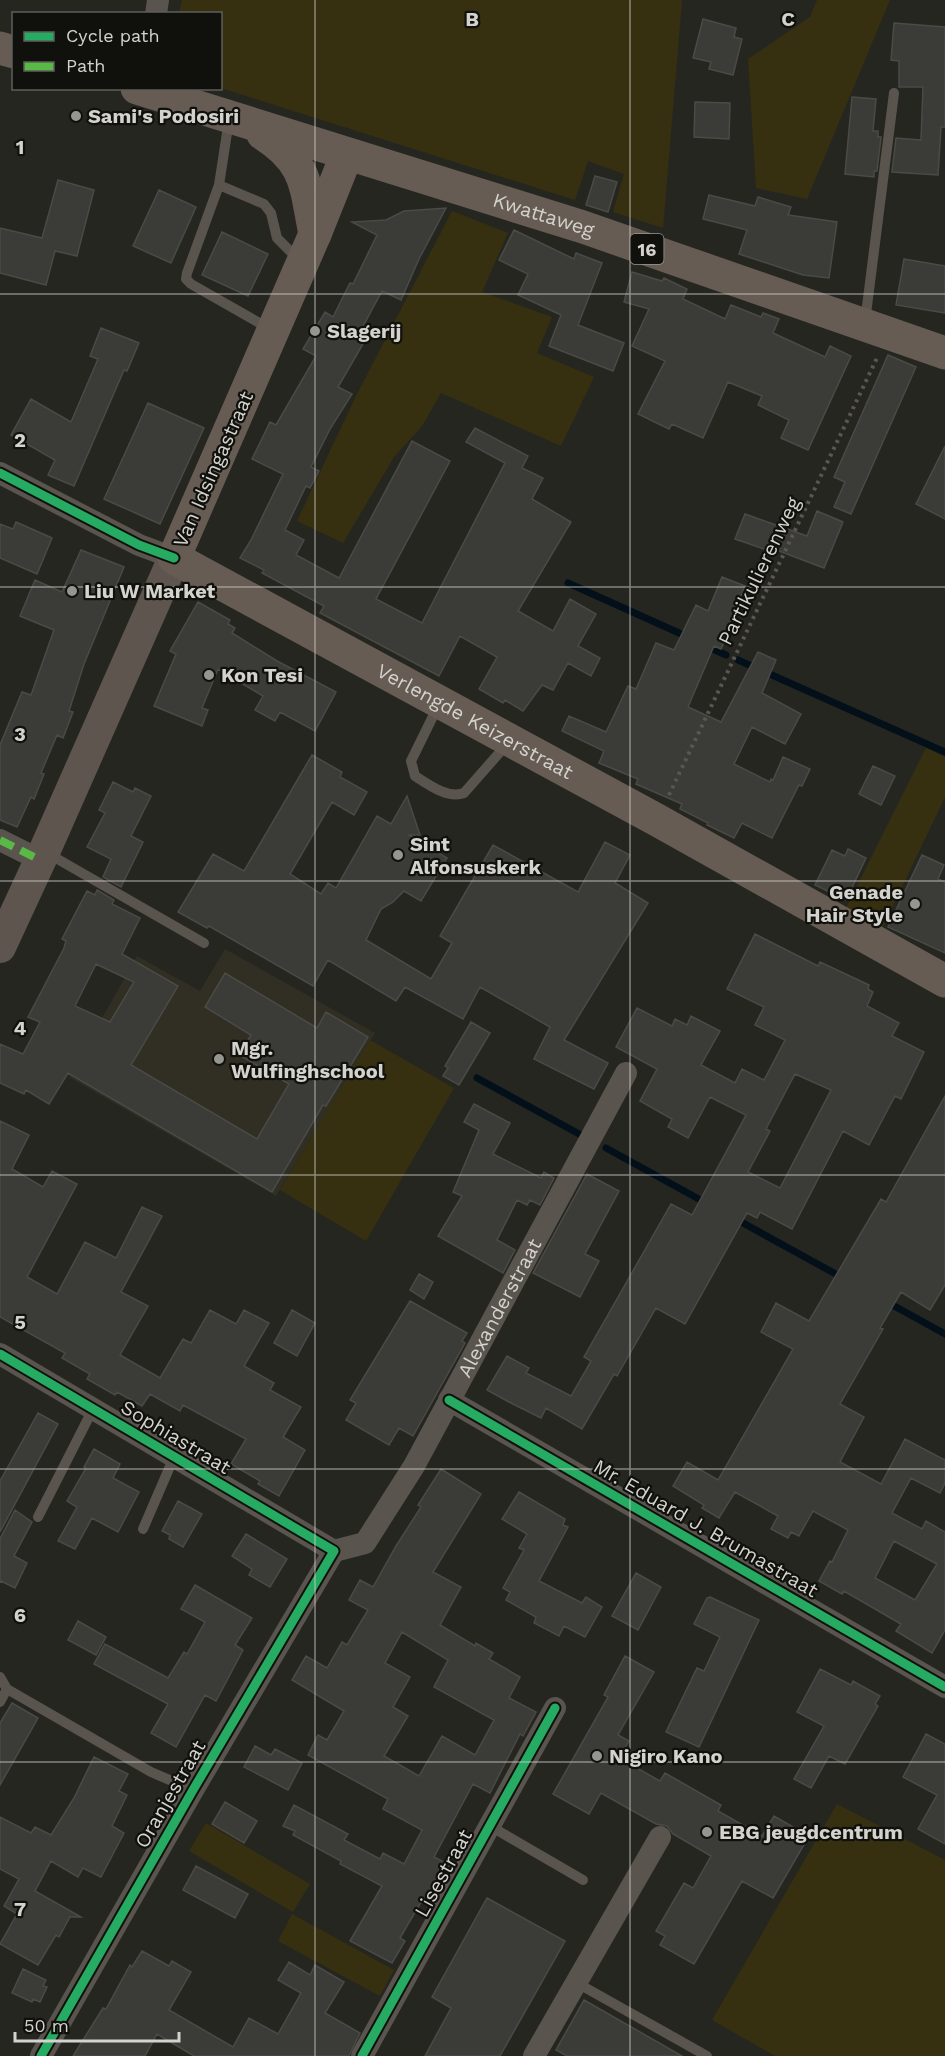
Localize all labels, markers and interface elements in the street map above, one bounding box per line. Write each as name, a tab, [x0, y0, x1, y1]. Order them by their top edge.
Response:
text: B	[465, 7, 479, 31]
text: C	[781, 7, 795, 31]
legend	[12, 12, 222, 90]
text: Cycle path	[66, 25, 160, 46]
text: Path	[66, 55, 106, 76]
place label: Sami's Podosiri	[88, 104, 239, 128]
marker: Sami's Podosiri	[69, 109, 83, 123]
text: 1	[16, 135, 24, 159]
street label: Kwattaweg	[490, 188, 598, 242]
road number: 16	[630, 234, 664, 264]
place label: Slagerij	[327, 319, 401, 343]
marker: Slagerij	[308, 324, 322, 338]
street label: Van Idsingastraat	[168, 387, 258, 551]
text: 2	[14, 428, 26, 452]
street label: Partikulierenweg	[713, 493, 805, 649]
place label: Liu W Market	[84, 579, 216, 603]
marker: Liu W Market	[65, 584, 79, 598]
street label: Verlengde Keizerstraat	[373, 658, 578, 785]
place label: Kon Tesi	[221, 663, 303, 687]
marker: Kon Tesi	[202, 668, 216, 682]
text: 3	[14, 722, 26, 746]
place label: Sint Alfonsuskerk	[410, 832, 541, 879]
marker: Sint Alfonsuskerk	[391, 848, 405, 862]
place label: Genade Hair Style	[806, 880, 903, 927]
marker: Genade Hair Style	[908, 897, 922, 911]
text: 4	[14, 1016, 27, 1040]
place label: Mgr. Wulfinghschool	[231, 1036, 385, 1083]
marker: Mgr. Wulfinghschool	[212, 1052, 226, 1066]
street label: Alexanderstraat	[452, 1234, 547, 1381]
text: 5	[14, 1310, 26, 1334]
street label: Sophiastraat	[117, 1395, 236, 1479]
street label: Mr. Eduard J. Brumastraat	[589, 1454, 823, 1603]
text: 6	[14, 1603, 26, 1627]
street label: Oranjestraat	[129, 1735, 211, 1852]
place label: Nigiro Kano	[609, 1744, 723, 1768]
marker: Nigiro Kano	[590, 1749, 604, 1763]
place label: EBG jeugdcentrum	[719, 1820, 903, 1844]
street label: Lisestraat	[409, 1824, 477, 1921]
marker: EBG jeugdcentrum	[700, 1825, 714, 1839]
text: 7	[14, 1897, 26, 1921]
scale bar	[15, 2005, 178, 2043]
text: 50 m	[24, 2015, 69, 2036]

